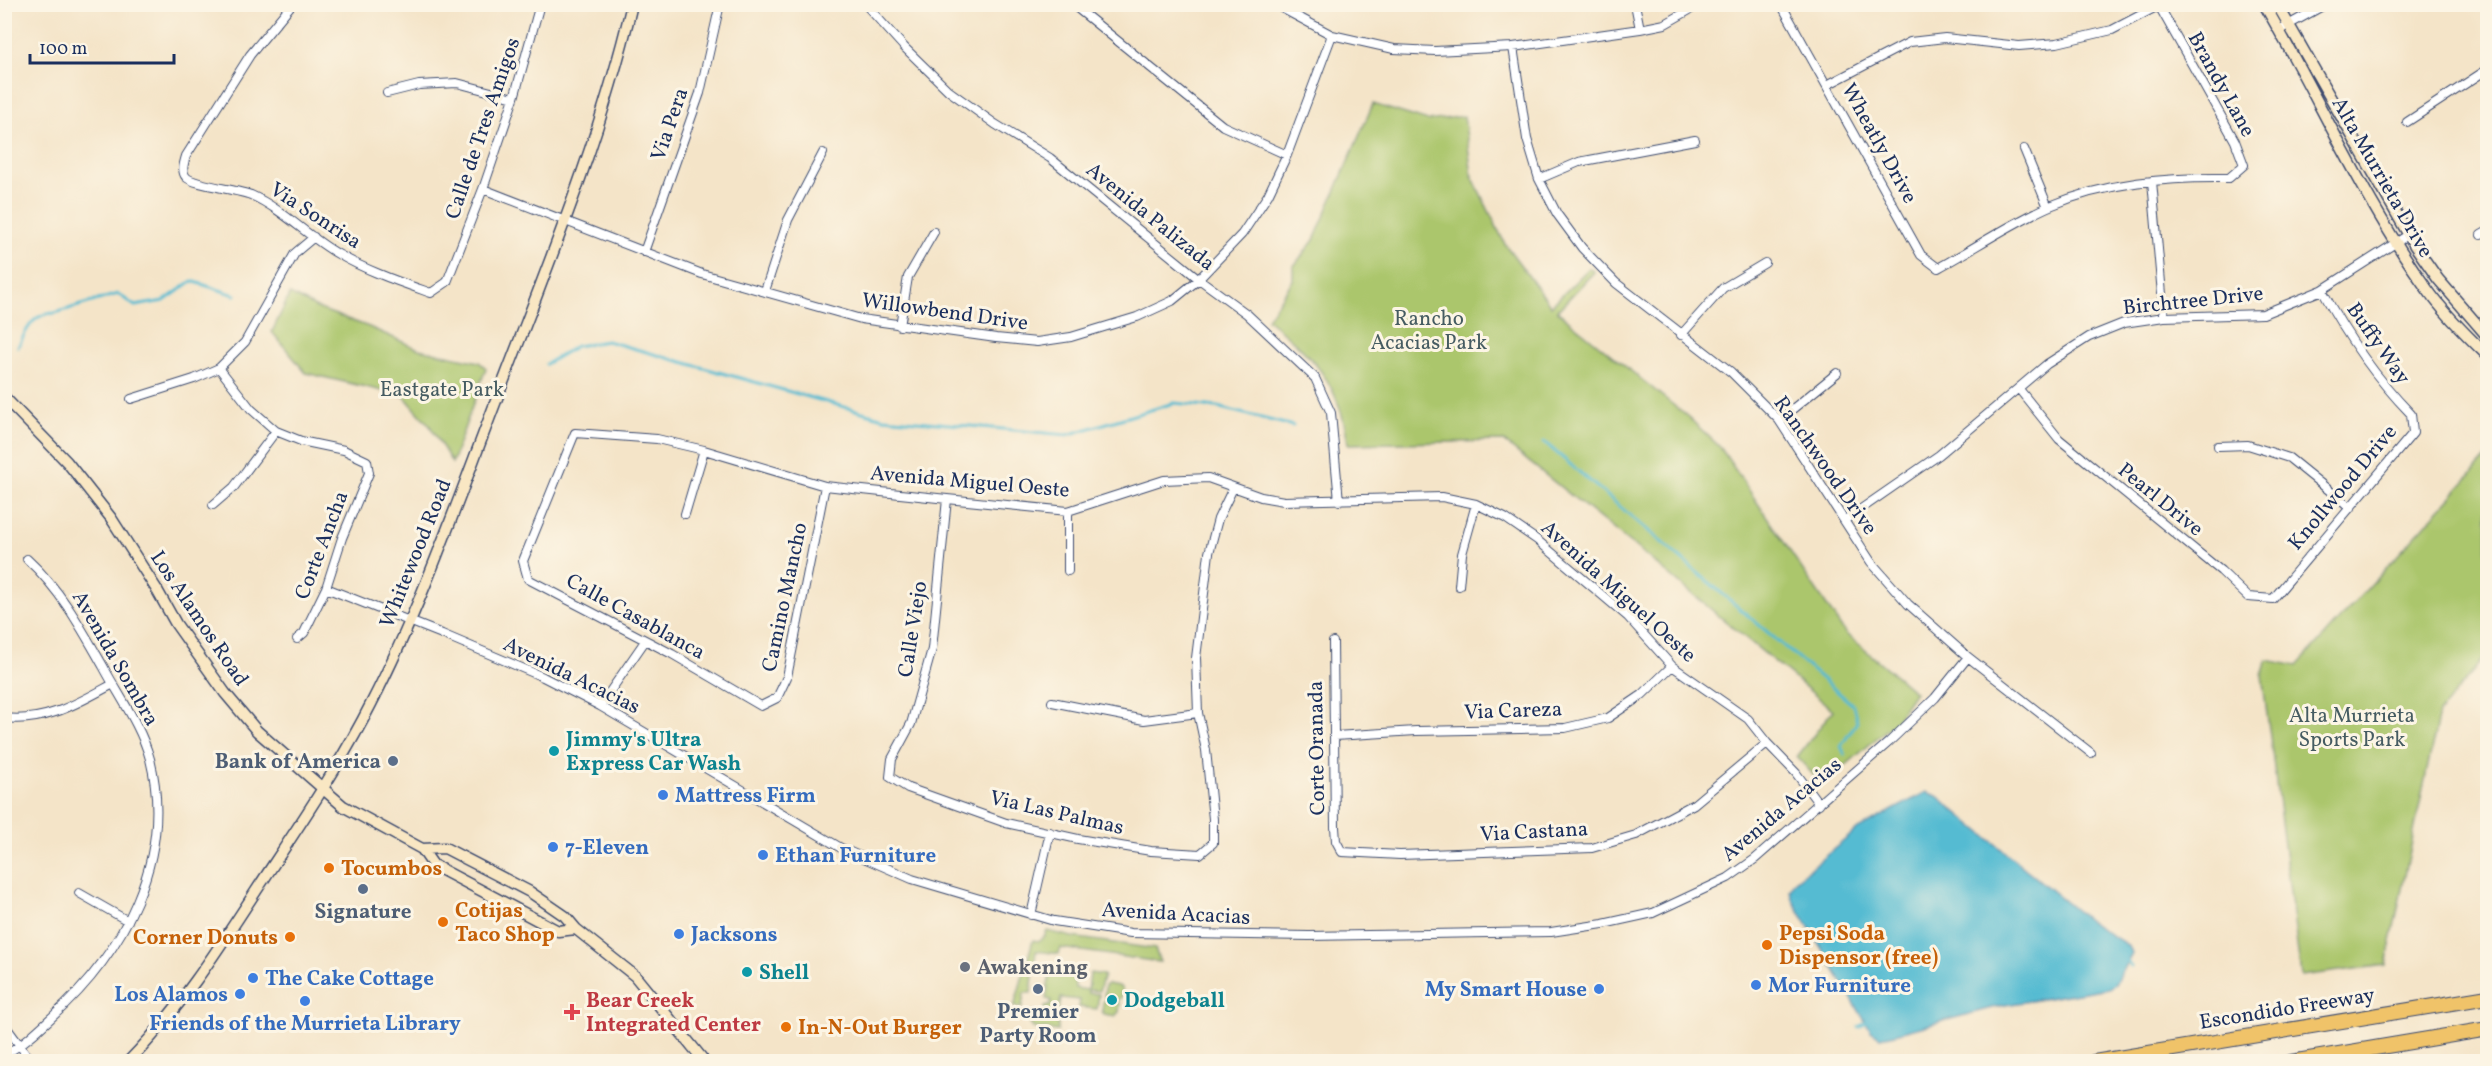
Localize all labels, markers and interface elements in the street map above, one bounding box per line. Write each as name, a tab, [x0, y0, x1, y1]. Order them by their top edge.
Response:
scale bar	[30, 27, 174, 65]
street label: Brandy Lane	[2180, 27, 2262, 143]
street label: Calle de Tres Amigos	[439, 34, 528, 223]
text: 100 m	[39, 37, 88, 62]
street label: Wheatly Drive	[1834, 78, 1924, 209]
street label: Via Pera	[644, 84, 696, 165]
street label: Alta Murrieta Drive	[2324, 92, 2440, 264]
street label: Avenida Palizada	[1079, 156, 1221, 278]
street label: Via Sonrisa	[264, 176, 367, 257]
street label: Birchtree Drive	[2121, 280, 2265, 323]
street label: Willowbend Drive	[860, 286, 1030, 339]
street label: Buffy Way	[2339, 297, 2417, 391]
park label: Rancho Acacias Park	[1371, 305, 1488, 358]
park label: Eastgate Park	[380, 376, 505, 405]
street label: Ranchwood Drive	[1766, 391, 1884, 541]
street label: Knollwood Drive	[2282, 419, 2404, 557]
street label: Pearl Drive	[2111, 457, 2209, 544]
street label: Avenida Miguel Oeste	[869, 459, 1071, 506]
street label: Whitewood Road	[373, 475, 460, 632]
street label: Corte Ancha	[288, 487, 356, 604]
street label: Avenida Miguel Oeste	[1534, 514, 1702, 670]
street label: Camino Mancho	[755, 520, 815, 675]
street label: Los Alamos Road	[143, 545, 255, 692]
street label: Calle Casablanca	[561, 567, 710, 668]
street label: Calle Viejo	[892, 579, 935, 679]
street label: Avenida Sombra	[64, 586, 165, 732]
street label: Avenida Acacias	[498, 631, 645, 722]
street label: Corte Oranada	[1302, 680, 1333, 816]
street label: Via Careza	[1463, 695, 1563, 728]
park label: Alta Murrieta Sports Park	[2289, 702, 2415, 755]
place label: Jimmy's Ultra Express Car Wash	[565, 726, 742, 779]
marker: Jimmy's Ultra Express Car Wash	[547, 744, 561, 758]
place label: Bank of America	[215, 748, 381, 777]
street label: Avenida Acacias	[1716, 751, 1848, 869]
marker: Bank of America	[386, 754, 400, 768]
place label: Mattress Firm	[675, 782, 816, 811]
street label: Via Las Palmas	[987, 784, 1127, 843]
marker: Mattress Firm	[656, 788, 670, 802]
street label: Via Castana	[1479, 815, 1589, 850]
place label: 7-Eleven	[565, 834, 649, 863]
marker: 7-Eleven	[546, 840, 560, 854]
place label: Ethan Furniture	[775, 842, 936, 871]
marker: Ethan Furniture	[756, 848, 770, 862]
place label: Tocumbos	[341, 855, 442, 884]
marker: Tocumbos	[322, 861, 336, 875]
marker: Signature	[356, 882, 370, 896]
street label: Avenida Acacias	[1101, 896, 1251, 933]
place label: Cotijas Taco Shop	[455, 897, 555, 950]
place label: Signature	[314, 898, 412, 927]
marker: Cotijas Taco Shop	[436, 915, 450, 929]
place label: Pepsi Soda Dispensor (free)	[1779, 920, 1938, 973]
place label: Jacksons	[690, 921, 777, 950]
place label: Corner Donuts	[133, 924, 278, 953]
marker: Jacksons	[672, 927, 686, 941]
marker: Corner Donuts	[283, 930, 297, 944]
marker: Pepsi Soda Dispensor (free)	[1760, 938, 1774, 952]
place label: Awakening	[977, 954, 1088, 983]
place label: Shell	[759, 959, 809, 988]
marker: Awakening	[958, 960, 972, 974]
place label: The Cake Cottage	[265, 965, 434, 994]
marker: Shell	[740, 965, 754, 979]
marker: The Cake Cottage	[246, 971, 260, 985]
place label: Mor Furniture	[1768, 972, 1911, 1001]
place label: My Smart House	[1425, 976, 1587, 1005]
marker: Mor Furniture	[1749, 978, 1763, 992]
place label: Los Alamos	[114, 981, 228, 1010]
street label: Escondido Freeway	[2197, 981, 2378, 1038]
marker: Premier Party Room	[1031, 982, 1045, 996]
marker: My Smart House	[1592, 982, 1606, 996]
marker: Los Alamos	[233, 987, 247, 1001]
place label: Bear Creek Integrated Center	[586, 987, 761, 1040]
place label: Dodgeball	[1124, 987, 1225, 1016]
marker: Dodgeball	[1105, 993, 1119, 1007]
marker: Friends of the Murrieta Library	[298, 994, 312, 1008]
place label: Premier Party Room	[980, 998, 1096, 1051]
marker: Bear Creek Integrated Center	[563, 1003, 581, 1021]
place label: Friends of the Murrieta Library	[149, 1010, 461, 1039]
place label: In-N-Out Burger	[798, 1014, 962, 1043]
marker: In-N-Out Burger	[779, 1020, 793, 1034]

